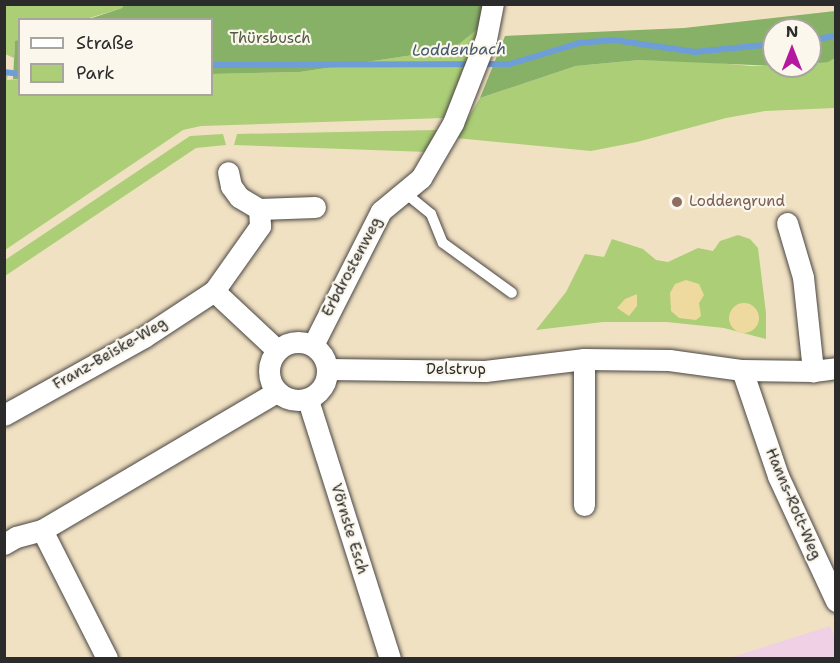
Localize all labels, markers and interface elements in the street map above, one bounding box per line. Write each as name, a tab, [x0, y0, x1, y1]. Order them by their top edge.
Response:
legend	[18, 18, 213, 96]
north arrow	[762, 18, 822, 78]
text: N	[786, 21, 798, 42]
park label: Thürsbusch	[229, 30, 311, 48]
text: Straße	[76, 31, 134, 55]
water label: Loddenbach	[412, 40, 506, 60]
text: Park	[76, 61, 115, 85]
place label: Loddengrund	[689, 193, 785, 211]
marker: Loddengrund	[670, 195, 684, 209]
street label: Erbdrostenweg	[318, 214, 386, 320]
street label: Franz-Beiske-Weg	[50, 314, 170, 394]
street label: Delstrup	[426, 361, 486, 379]
street label: Hanns-Rott-Weg	[761, 446, 825, 562]
street label: Vörnste Esch	[327, 481, 371, 577]

